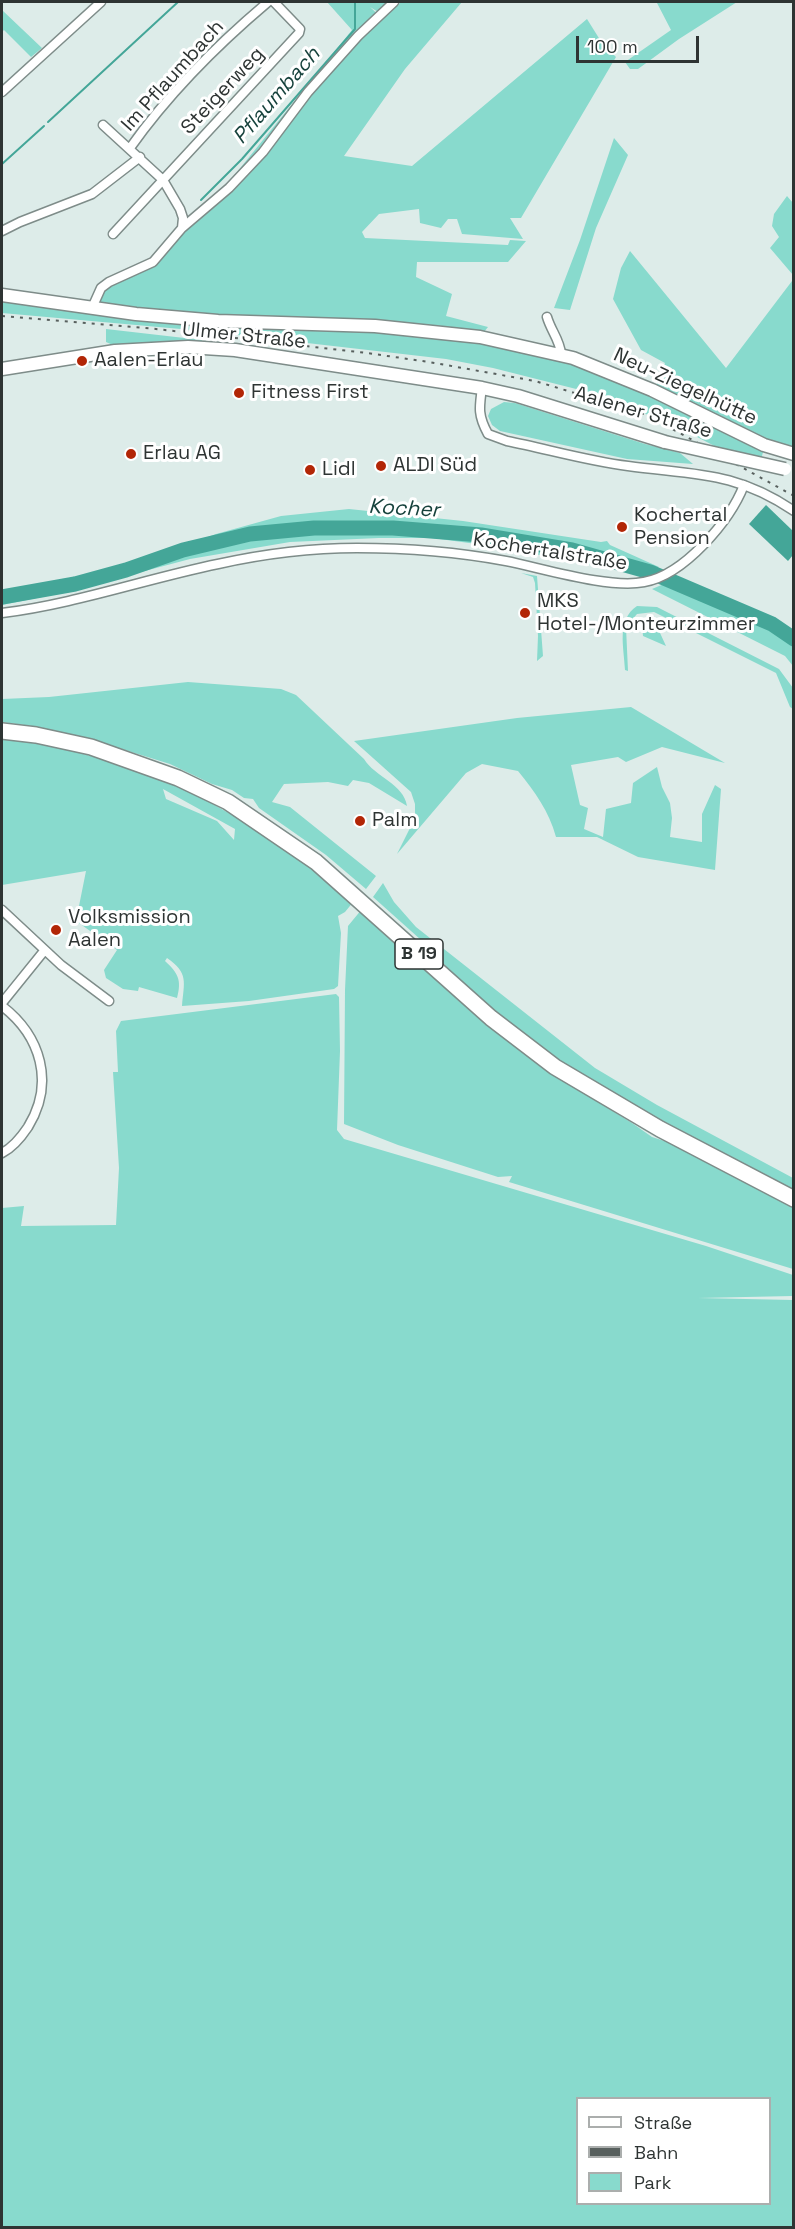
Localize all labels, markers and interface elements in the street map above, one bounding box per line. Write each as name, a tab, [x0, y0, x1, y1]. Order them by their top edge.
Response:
street label: Im Pflaumbach	[117, 15, 229, 137]
scale bar	[579, 24, 702, 62]
text: 100 m	[587, 35, 638, 58]
street label: Steigerweg	[177, 42, 269, 140]
water label: Pflaumbach	[228, 42, 326, 150]
street label: Ulmer Straße	[181, 318, 307, 354]
street label: Neu-Ziegelhütte	[609, 343, 761, 431]
place label: Aalen-Erlau	[94, 349, 203, 373]
marker: Aalen-Erlau	[75, 354, 89, 368]
place label: Fitness First	[251, 381, 369, 405]
street label: Aalener Straße	[571, 382, 715, 444]
marker: Fitness First	[232, 386, 246, 400]
place label: Erlau AG	[143, 442, 221, 466]
marker: Erlau AG	[124, 447, 138, 461]
place label: ALDI Süd	[393, 454, 477, 478]
place label: Lidl	[322, 458, 356, 482]
marker: ALDI Süd	[374, 459, 388, 473]
marker: Lidl	[303, 463, 317, 477]
water label: Kocher	[368, 495, 440, 523]
place label: Kochertal Pension	[634, 504, 727, 551]
marker: Kochertal Pension	[615, 520, 629, 534]
street label: Kochertalstraße	[471, 528, 629, 576]
place label: MKS Hotel-/Monteurzimmer	[537, 590, 755, 637]
marker: MKS Hotel-/Monteurzimmer	[518, 606, 532, 620]
place label: Palm	[372, 809, 417, 833]
marker: Palm	[353, 814, 367, 828]
place label: Volksmission Aalen	[68, 906, 191, 953]
marker: Volksmission Aalen	[49, 923, 63, 937]
road number: B 19	[395, 939, 443, 969]
legend	[576, 2097, 771, 2205]
text: Straße	[634, 2111, 692, 2134]
text: Bahn	[634, 2141, 678, 2164]
text: Park	[634, 2171, 671, 2194]

